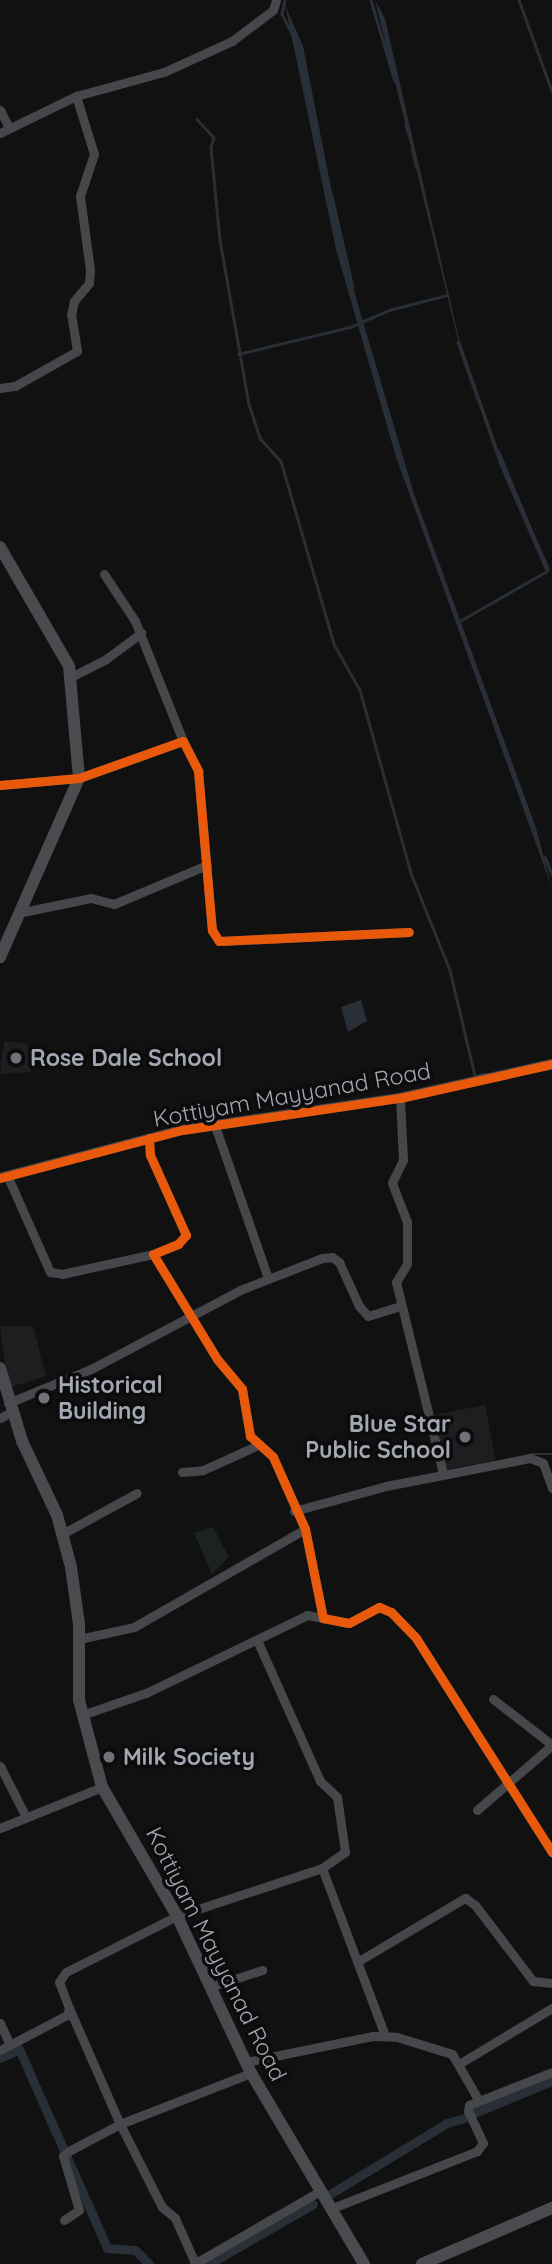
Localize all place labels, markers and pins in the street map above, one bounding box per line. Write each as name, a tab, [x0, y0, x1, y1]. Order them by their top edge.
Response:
place label: Rose Dale School	[30, 1044, 222, 1072]
marker: Rose Dale School	[8, 1050, 24, 1066]
place label: Historical Building	[58, 1371, 163, 1425]
marker: Historical Building	[36, 1390, 52, 1406]
place label: Blue Star Public School	[305, 1410, 451, 1464]
marker: Blue Star Public School	[457, 1429, 473, 1445]
place label: Milk Society	[123, 1743, 255, 1771]
marker: Milk Society	[101, 1749, 117, 1765]

